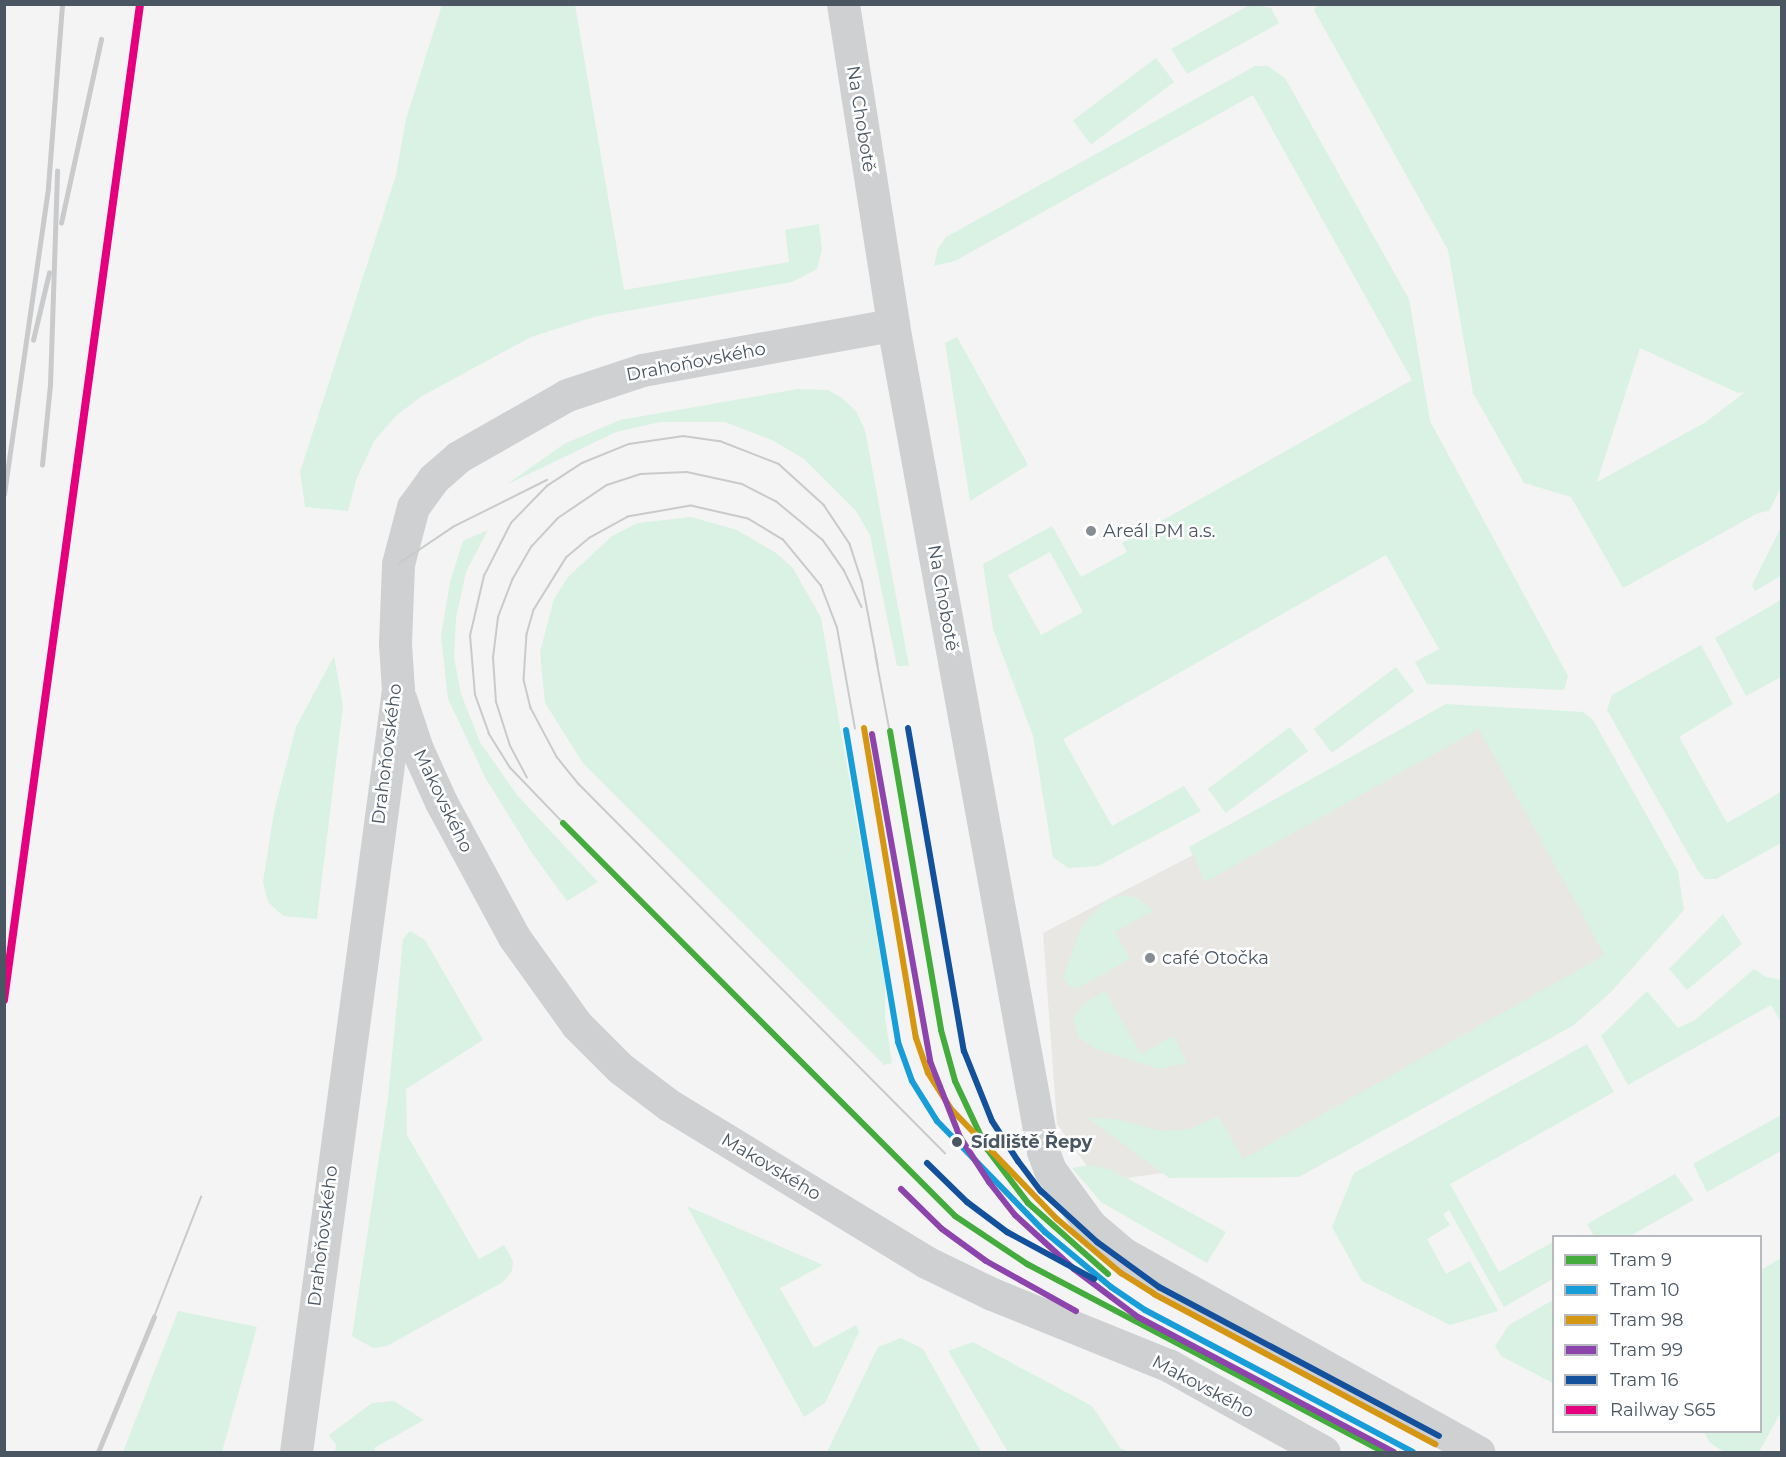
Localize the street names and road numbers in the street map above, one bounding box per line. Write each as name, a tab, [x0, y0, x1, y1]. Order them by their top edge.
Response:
street label: Na Chobotě	[842, 64, 880, 174]
street label: Drahoňovského	[624, 338, 768, 386]
street label: Na Chobotě	[923, 543, 963, 653]
street label: Drahoňovského	[368, 682, 406, 826]
street label: Makovského	[409, 746, 477, 856]
street label: Makovského	[717, 1129, 825, 1205]
street label: Drahoňovského	[304, 1164, 342, 1308]
street label: Makovského	[1148, 1351, 1258, 1423]

